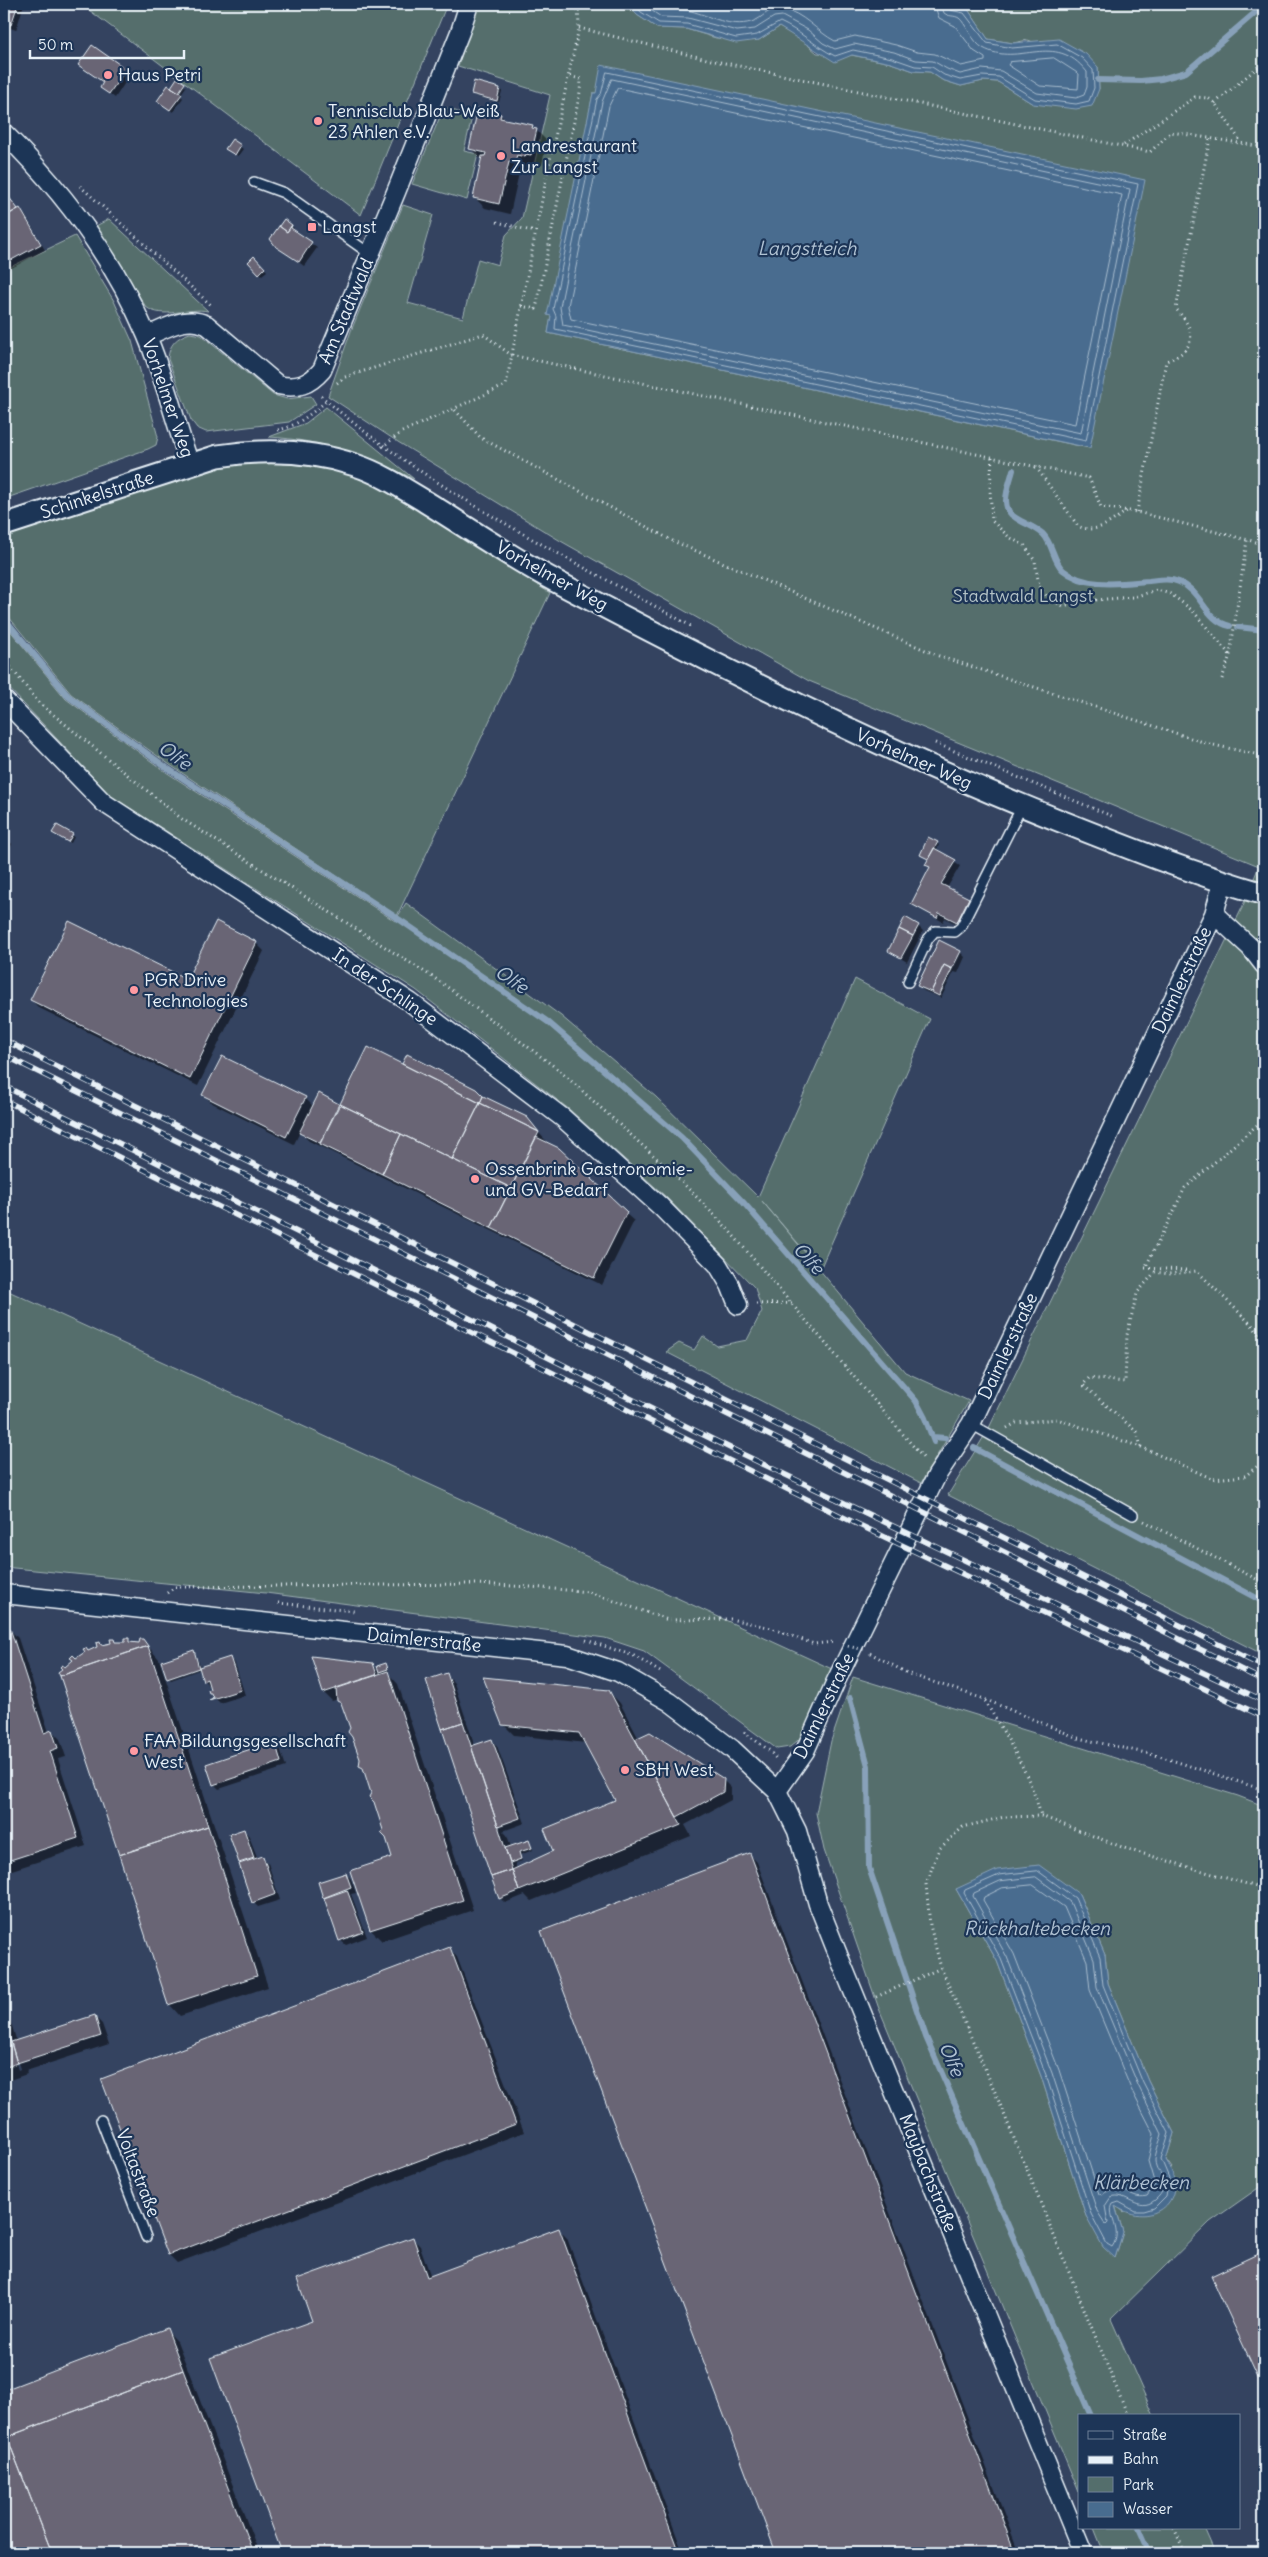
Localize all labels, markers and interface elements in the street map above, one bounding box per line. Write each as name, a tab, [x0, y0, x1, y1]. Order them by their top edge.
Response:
scale bar	[30, 28, 184, 60]
text: 50 m	[38, 35, 73, 54]
place label: Haus Petri	[118, 63, 201, 86]
marker: Haus Petri	[102, 69, 114, 81]
place label: Tennisclub Blau-Weiß 23 Ahlen e.V.	[328, 99, 500, 143]
marker: Tennisclub Blau-Weiß 23 Ahlen e.V.	[312, 115, 324, 127]
place label: Landrestaurant Zur Langst	[511, 134, 637, 178]
marker: Landrestaurant Zur Langst	[495, 150, 507, 162]
place label: Langst	[322, 215, 377, 238]
marker: Langst	[306, 221, 318, 233]
water label: Langstteich	[757, 236, 858, 260]
street label: Am Stadtwald	[313, 254, 378, 367]
street label: Vorhelmer Weg	[137, 335, 200, 461]
street label: Schinkelstraße	[37, 465, 156, 524]
street label: Vorhelmer Weg	[492, 535, 612, 616]
park label: Stadtwald Langst	[953, 584, 1093, 607]
street label: Vorhelmer Weg	[853, 723, 976, 794]
water label: Olfe	[154, 735, 198, 776]
street label: Daimlerstraße	[1147, 923, 1216, 1037]
street label: In der Schlinge	[328, 943, 442, 1030]
water label: Olfe	[491, 959, 535, 1000]
place label: PGR Drive Technologies	[144, 968, 248, 1012]
marker: PGR Drive Technologies	[128, 984, 140, 996]
place label: Ossenbrink Gastronomie- und GV-Bedarf	[485, 1157, 693, 1201]
marker: Ossenbrink Gastronomie- und GV-Bedarf	[469, 1173, 481, 1185]
water label: Olfe	[788, 1237, 831, 1280]
street label: Daimlerstraße	[973, 1289, 1042, 1403]
street label: Daimlerstraße	[366, 1622, 482, 1657]
street label: Daimlerstraße	[788, 1649, 859, 1763]
place label: FAA Bildungsgesellschaft West	[144, 1729, 346, 1773]
marker: FAA Bildungsgesellschaft West	[128, 1745, 140, 1757]
place label: SBH West	[635, 1758, 714, 1781]
marker: SBH West	[619, 1764, 631, 1776]
water label: Rückhaltebecken	[964, 1916, 1111, 1940]
water label: Olfe	[934, 2038, 971, 2081]
street label: Maybachstraße	[894, 2110, 963, 2235]
street label: Voltastraße	[111, 2126, 166, 2220]
water label: Klärbecken	[1093, 2170, 1190, 2194]
legend	[1078, 2414, 1240, 2530]
text: Straße	[1123, 2425, 1167, 2444]
text: Bahn	[1123, 2449, 1159, 2468]
text: Park	[1123, 2475, 1154, 2494]
text: Wasser	[1123, 2499, 1173, 2518]

